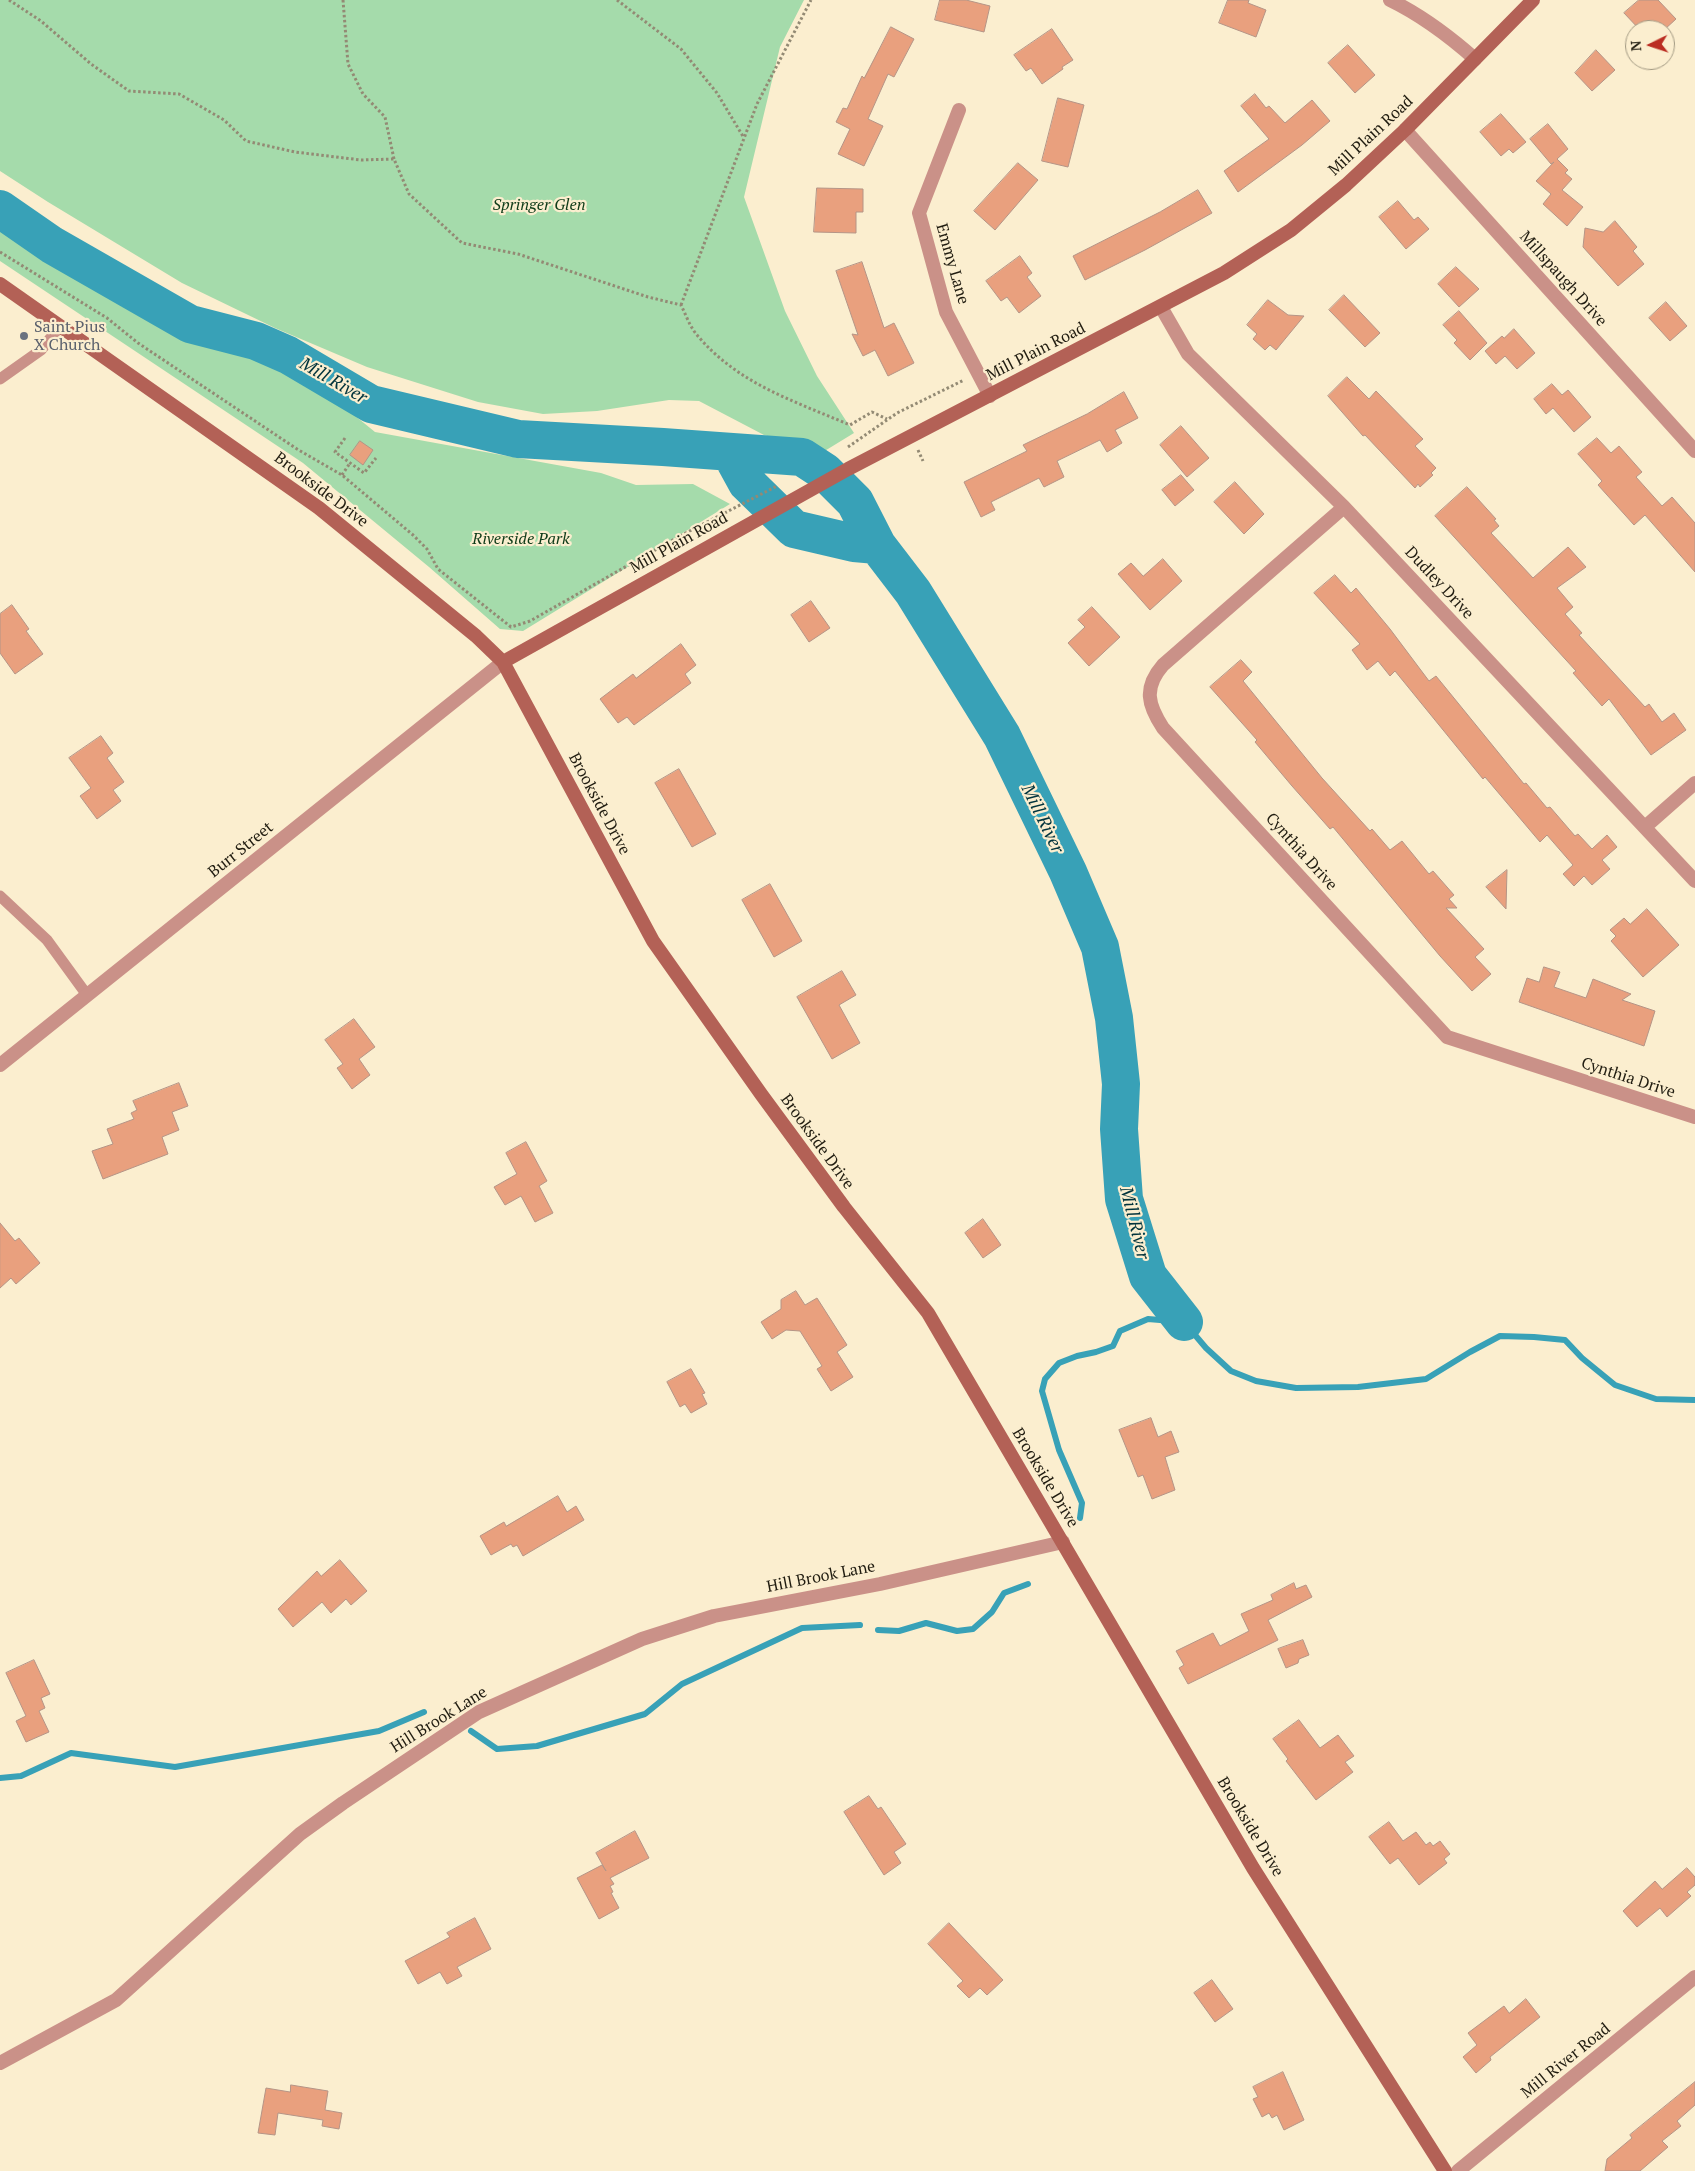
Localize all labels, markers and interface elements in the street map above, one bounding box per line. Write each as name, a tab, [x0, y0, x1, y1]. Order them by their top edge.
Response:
north arrow	[1625, 20, 1675, 70]
text: N	[1626, 40, 1645, 52]
street label: Mill Plain Road	[1325, 92, 1417, 180]
park label: Springer Glen	[492, 195, 586, 215]
street label: Emmy Lane	[931, 221, 973, 307]
street label: Millspaugh Drive	[1515, 227, 1611, 331]
place label: Saint Pius X Church	[34, 317, 105, 355]
street label: Mill Plain Road	[983, 319, 1089, 385]
marker: Saint Pius X Church	[18, 330, 30, 342]
water label: Mill River	[296, 353, 370, 409]
street label: Brookside Drive	[270, 448, 372, 532]
street label: Mill Plain Road	[627, 508, 731, 578]
park label: Riverside Park	[472, 529, 570, 549]
street label: Dudley Drive	[1401, 543, 1477, 623]
street label: Brookside Drive	[564, 750, 634, 858]
water label: Mill River	[1016, 781, 1068, 857]
street label: Cynthia Drive	[1261, 809, 1341, 895]
street label: Burr Street	[205, 818, 277, 882]
street label: Cynthia Drive	[1579, 1054, 1677, 1102]
street label: Brookside Drive	[776, 1091, 858, 1193]
water label: Mill River	[1115, 1185, 1153, 1261]
street label: Brookside Drive	[1008, 1425, 1082, 1531]
street label: Hill Brook Lane	[765, 1557, 877, 1597]
street label: Hill Brook Lane	[387, 1683, 491, 1757]
street label: Brookside Drive	[1213, 1774, 1287, 1880]
street label: Mill River Road	[1518, 2019, 1614, 2103]

